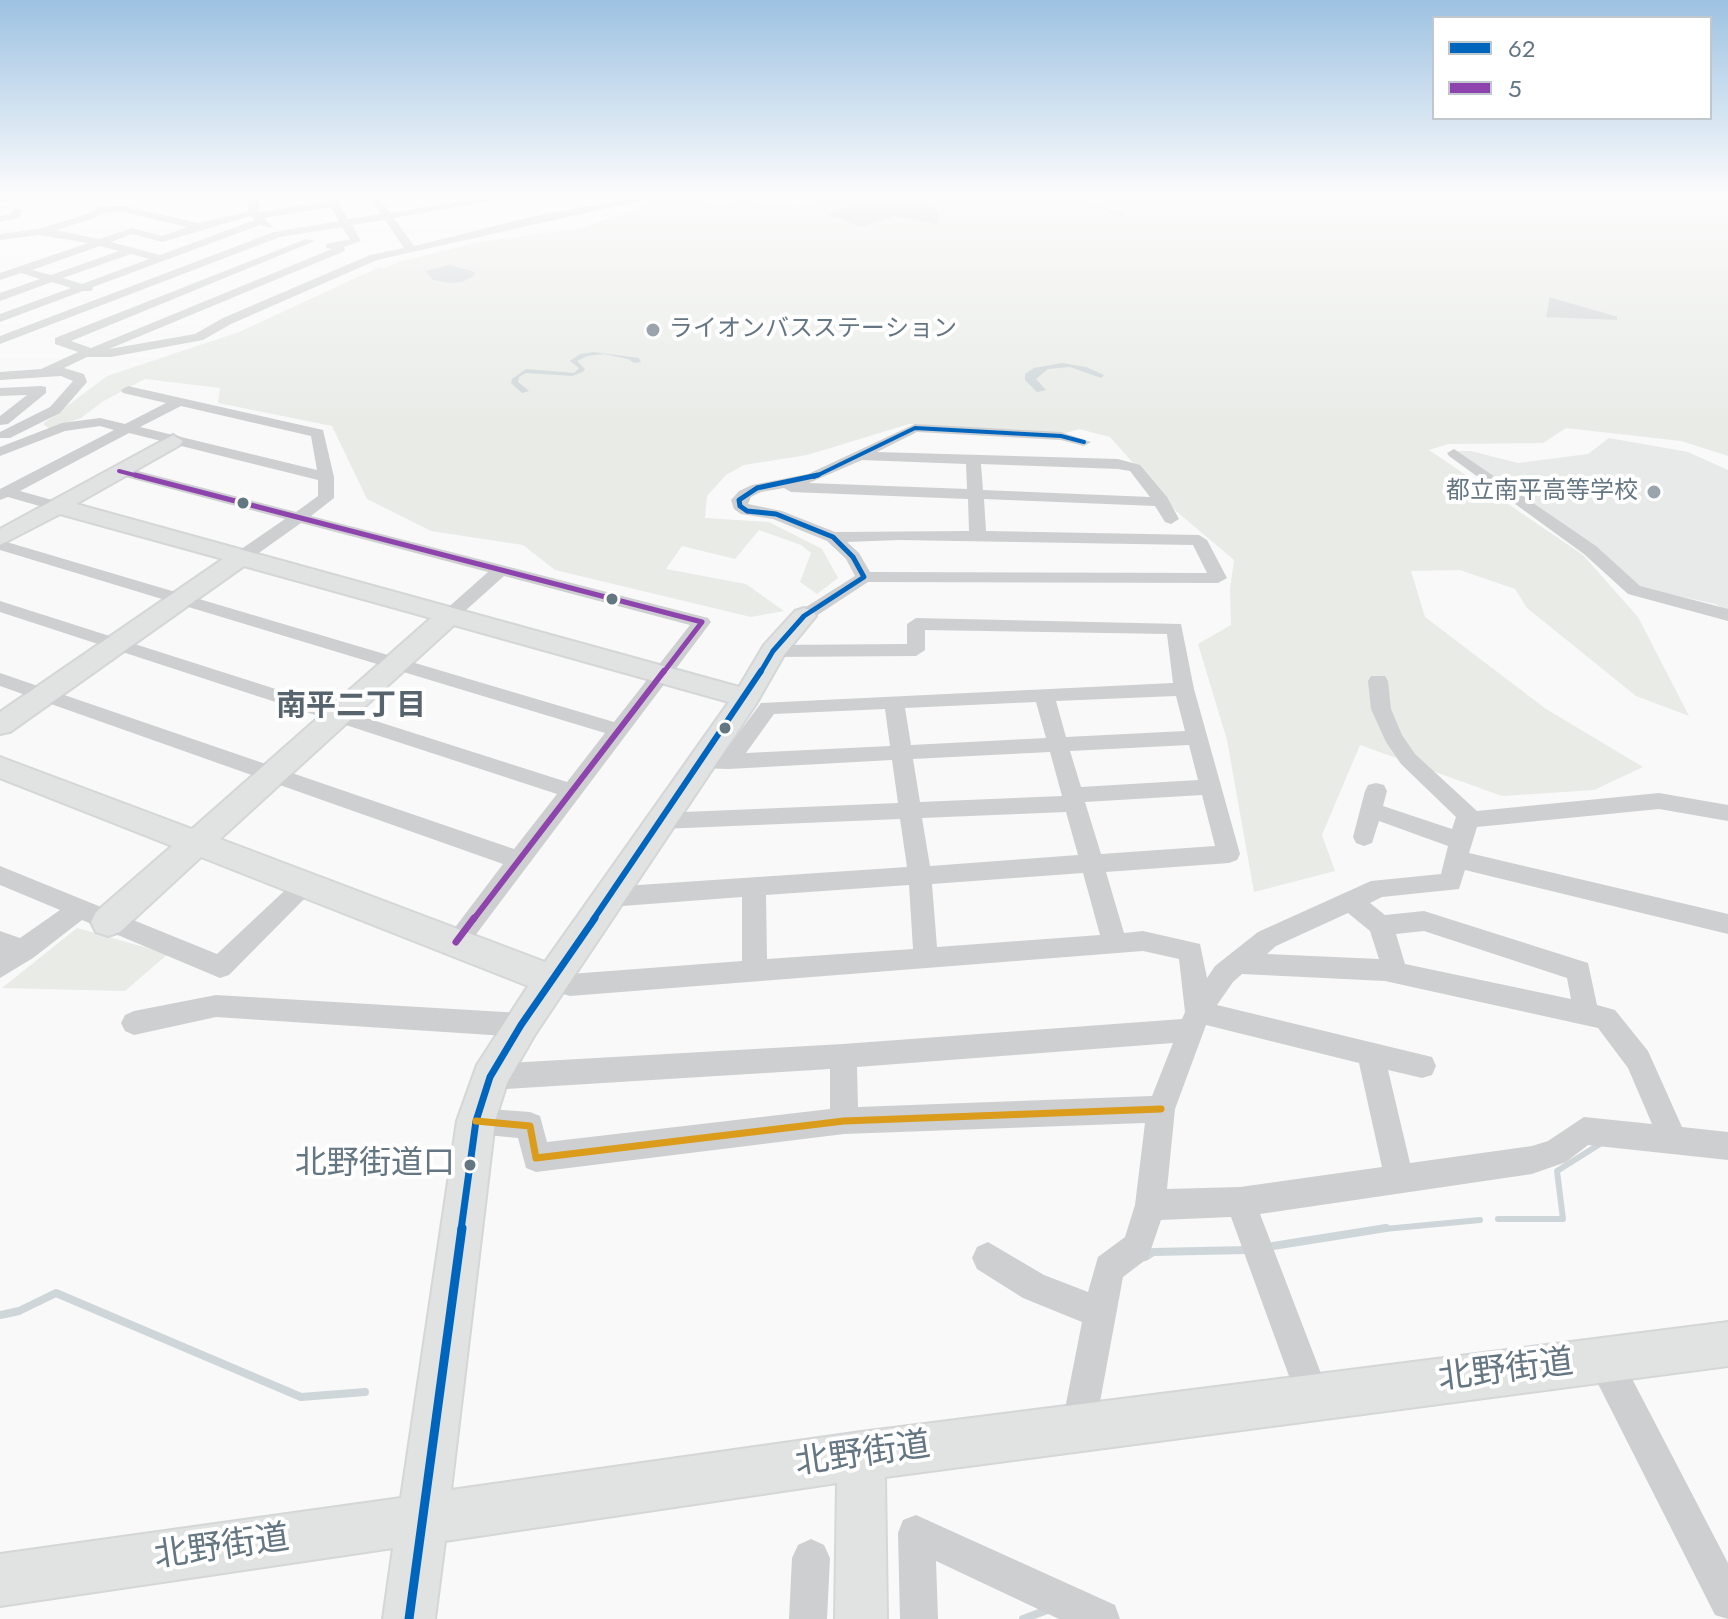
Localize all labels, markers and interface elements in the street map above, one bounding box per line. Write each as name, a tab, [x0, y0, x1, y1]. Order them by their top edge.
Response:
legend	[1432, 16, 1712, 120]
text: 62	[1508, 31, 1535, 66]
text: 5	[1508, 71, 1522, 106]
place label: ライオンバスステーション	[669, 316, 957, 344]
marker: ライオンバスステーション	[644, 321, 662, 339]
place label: 都立南平高等学校	[1446, 478, 1638, 506]
marker: 都立南平高等学校	[1645, 483, 1663, 501]
unlabelled marker	[235, 495, 251, 511]
unlabelled marker	[604, 591, 620, 607]
district label: 南平二丁目	[276, 690, 426, 726]
unlabelled marker	[717, 720, 733, 736]
place label: 北野街道口	[295, 1146, 455, 1184]
marker: 北野街道口	[462, 1157, 478, 1173]
street label: 北野街道	[1436, 1343, 1576, 1401]
street label: 北野街道	[793, 1426, 933, 1486]
street label: 北野街道	[152, 1519, 292, 1579]

